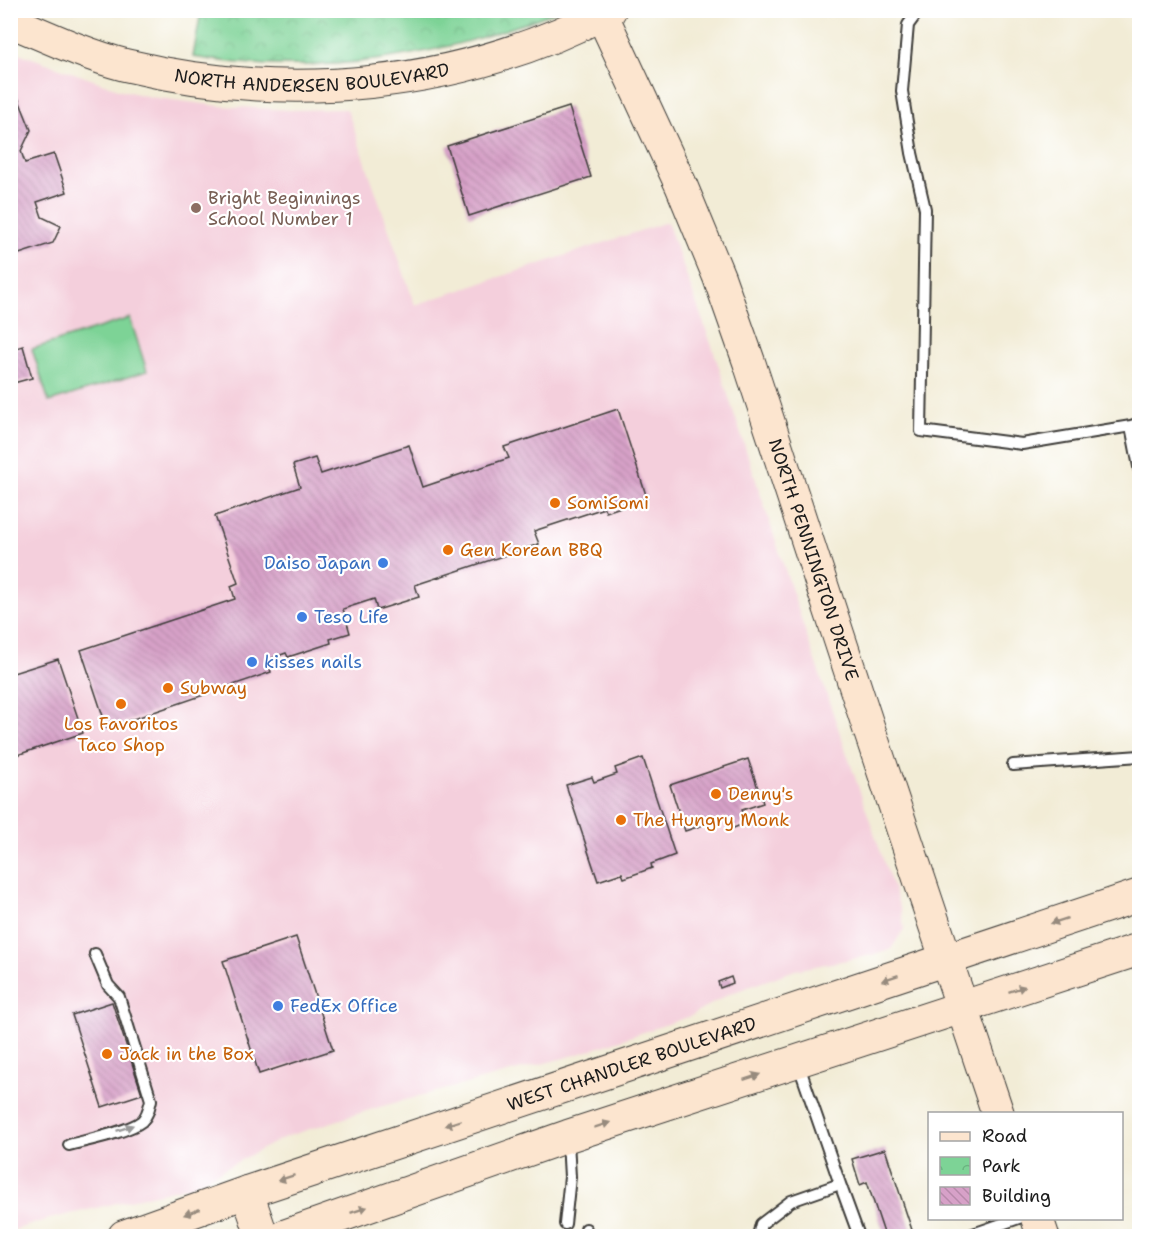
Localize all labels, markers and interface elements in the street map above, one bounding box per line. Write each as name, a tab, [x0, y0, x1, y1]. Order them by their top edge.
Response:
street label: NORTH ANDERSEN BOULEVARD	[173, 57, 452, 98]
place label: Bright Beginnings School Number 1	[208, 186, 361, 231]
marker: Bright Beginnings School Number 1	[189, 201, 203, 215]
street label: NORTH PENNINGTON DRIVE	[763, 435, 864, 684]
place label: SomiSomi	[567, 491, 649, 515]
marker: SomiSomi	[548, 496, 562, 510]
place label: Gen Korean BBQ	[460, 538, 603, 562]
marker: Gen Korean BBQ	[441, 543, 455, 557]
place label: Daiso Japan	[264, 551, 371, 575]
marker: Daiso Japan	[376, 556, 390, 570]
place label: Teso Life	[314, 605, 389, 629]
marker: Teso Life	[295, 610, 309, 624]
place label: kisses nails	[264, 650, 362, 674]
marker: kisses nails	[245, 655, 259, 669]
place label: Subway	[180, 676, 247, 700]
marker: Subway	[161, 681, 175, 695]
marker: Los Favoritos Taco Shop	[114, 697, 128, 711]
place label: Los Favoritos Taco Shop	[64, 712, 178, 757]
place label: Denny's	[728, 782, 794, 806]
marker: Denny's	[709, 787, 723, 801]
place label: The Hungry Monk	[633, 808, 790, 832]
marker: The Hungry Monk	[614, 813, 628, 827]
one-way arrow	[1050, 917, 1068, 926]
one-way arrow	[881, 973, 899, 983]
one-way arrow	[1008, 984, 1026, 994]
place label: FedEx Office	[290, 994, 398, 1018]
marker: FedEx Office	[271, 999, 285, 1013]
street label: WEST CHANDLER BOULEVARD	[504, 1011, 760, 1117]
place label: Jack in the Box	[119, 1042, 254, 1066]
marker: Jack in the Box	[100, 1047, 114, 1061]
one-way arrow	[743, 1071, 761, 1081]
legend	[928, 1112, 1123, 1220]
one-way arrow	[444, 1119, 462, 1129]
one-way arrow	[593, 1120, 611, 1129]
one-way arrow	[116, 1123, 134, 1133]
text: Road	[982, 1124, 1027, 1148]
text: Park	[982, 1154, 1021, 1178]
one-way arrow	[277, 1174, 295, 1184]
text: Building	[982, 1184, 1051, 1208]
one-way arrow	[350, 1205, 368, 1215]
one-way arrow	[183, 1207, 201, 1217]

